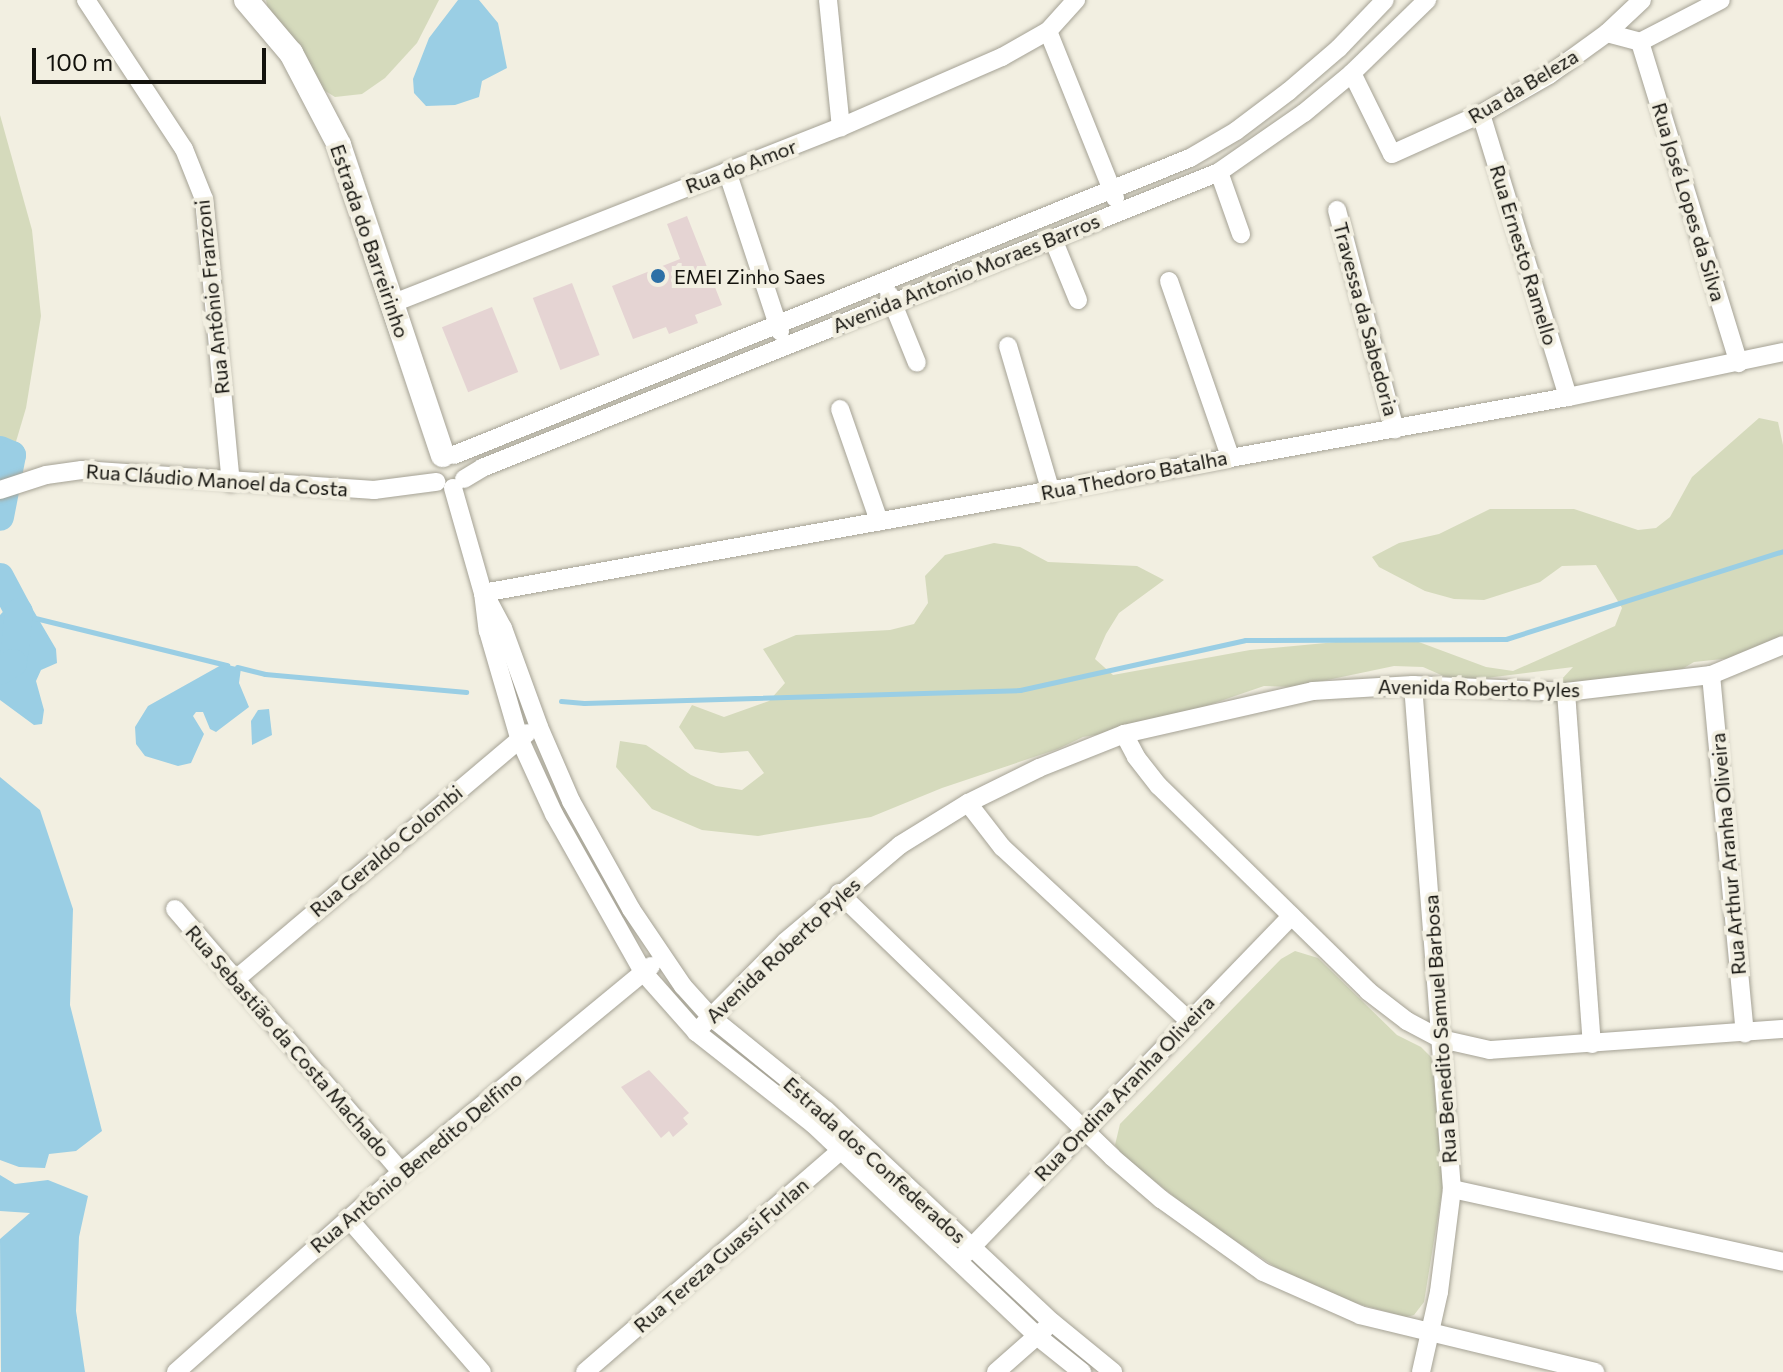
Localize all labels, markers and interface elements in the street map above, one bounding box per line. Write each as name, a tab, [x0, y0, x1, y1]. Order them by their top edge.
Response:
scale bar	[36, 32, 270, 82]
street label: Rua da Beleza	[1464, 44, 1582, 128]
text: 100 m	[46, 47, 113, 76]
street label: Rua José Lopes da Silva	[1647, 100, 1731, 304]
street label: Rua do Amor	[682, 134, 800, 198]
street label: Estrada do Barreirinho	[326, 141, 414, 341]
street label: Rua Ernesto Ramello	[1485, 162, 1563, 348]
street label: Rua Antônio Franzoni	[190, 198, 234, 396]
street label: Avenida Antonio Moraes Barros	[829, 208, 1103, 338]
street label: Travessa da Sabedoria	[1329, 220, 1403, 418]
place label: EMEI Zinho Saes	[674, 264, 825, 288]
marker: EMEI Zinho Saes	[649, 267, 667, 285]
street label: Rua Thedoro Batalha	[1039, 445, 1229, 505]
street label: Rua Cláudio Manoel da Costa	[85, 459, 349, 501]
street label: Avenida Roberto Pyles	[1378, 674, 1580, 702]
street label: Rua Arthur Aranha Oliveira	[1705, 732, 1751, 976]
street label: Rua Geraldo Colombi	[305, 780, 467, 922]
street label: Avenida Roberto Pyles	[701, 872, 865, 1028]
street label: Rua Benedito Samuel Barbosa	[1419, 894, 1461, 1164]
street label: Rua Sebastião da Costa Machado	[181, 920, 395, 1162]
street label: Rua Ondina Aranha Oliveira	[1029, 990, 1219, 1186]
street label: Rua Antônio Benedito Delfino	[305, 1066, 527, 1258]
street label: Estrada dos Confederados	[779, 1072, 971, 1248]
street label: Rua Tereza Guassi Furlan	[629, 1173, 813, 1337]

